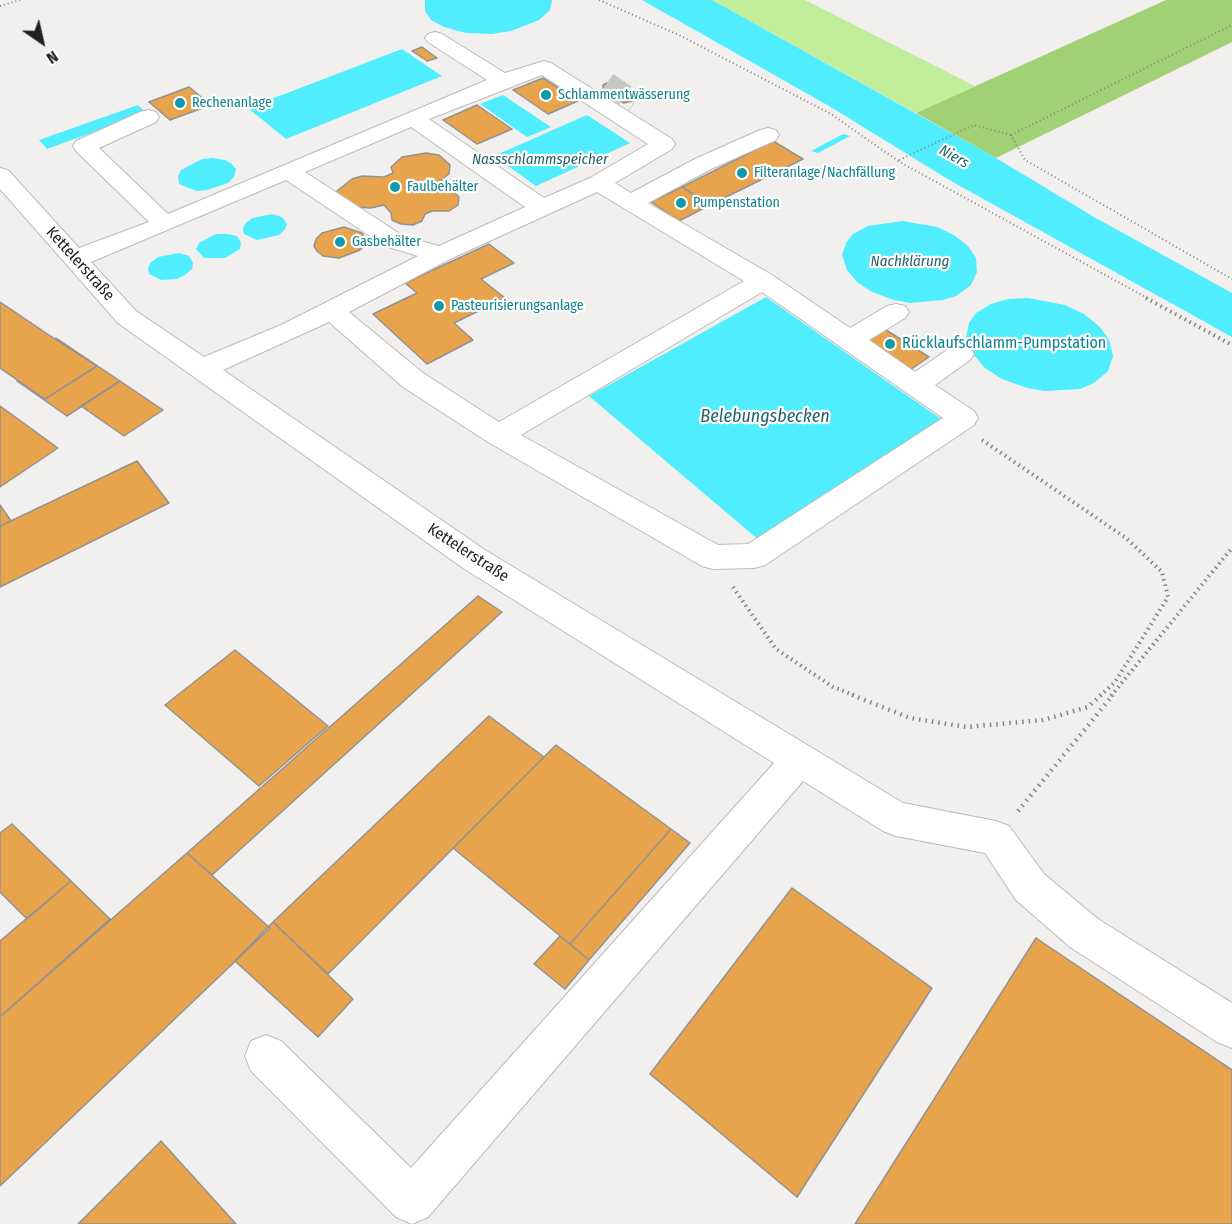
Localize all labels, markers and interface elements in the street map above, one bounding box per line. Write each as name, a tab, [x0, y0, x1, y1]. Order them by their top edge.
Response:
north arrow	[12, 12, 72, 72]
text: N	[43, 47, 62, 68]
place label: Schlammentwässerung	[558, 87, 690, 103]
marker: Schlammentwässerung	[539, 88, 553, 102]
place label: Rechenanlage	[192, 95, 272, 111]
marker: Rechenanlage	[173, 96, 187, 110]
water label: Niers	[936, 142, 972, 172]
water label: Nassschlammspeicher	[472, 151, 608, 169]
place label: Filteranlage/Nachfällung	[754, 165, 895, 181]
marker: Filteranlage/Nachfällung	[735, 166, 749, 180]
place label: Faulbehälter	[407, 179, 478, 195]
marker: Faulbehälter	[388, 180, 402, 194]
place label: Pumpenstation	[693, 195, 780, 211]
marker: Pumpenstation	[674, 196, 688, 210]
street label: Kettelerstraße	[42, 223, 118, 305]
place label: Gasbehälter	[352, 234, 421, 250]
marker: Gasbehälter	[333, 235, 347, 249]
water label: Nachklärung	[871, 253, 949, 271]
place label: Pasteurisierungsanlage	[451, 298, 584, 314]
marker: Pasteurisierungsanlage	[432, 299, 446, 313]
place label: Rücklaufschlamm-Pumpstation	[902, 334, 1106, 354]
marker: Rücklaufschlamm-Pumpstation	[883, 337, 897, 351]
water label: Belebungsbecken	[700, 406, 830, 428]
street label: Kettelerstraße	[424, 520, 512, 586]

